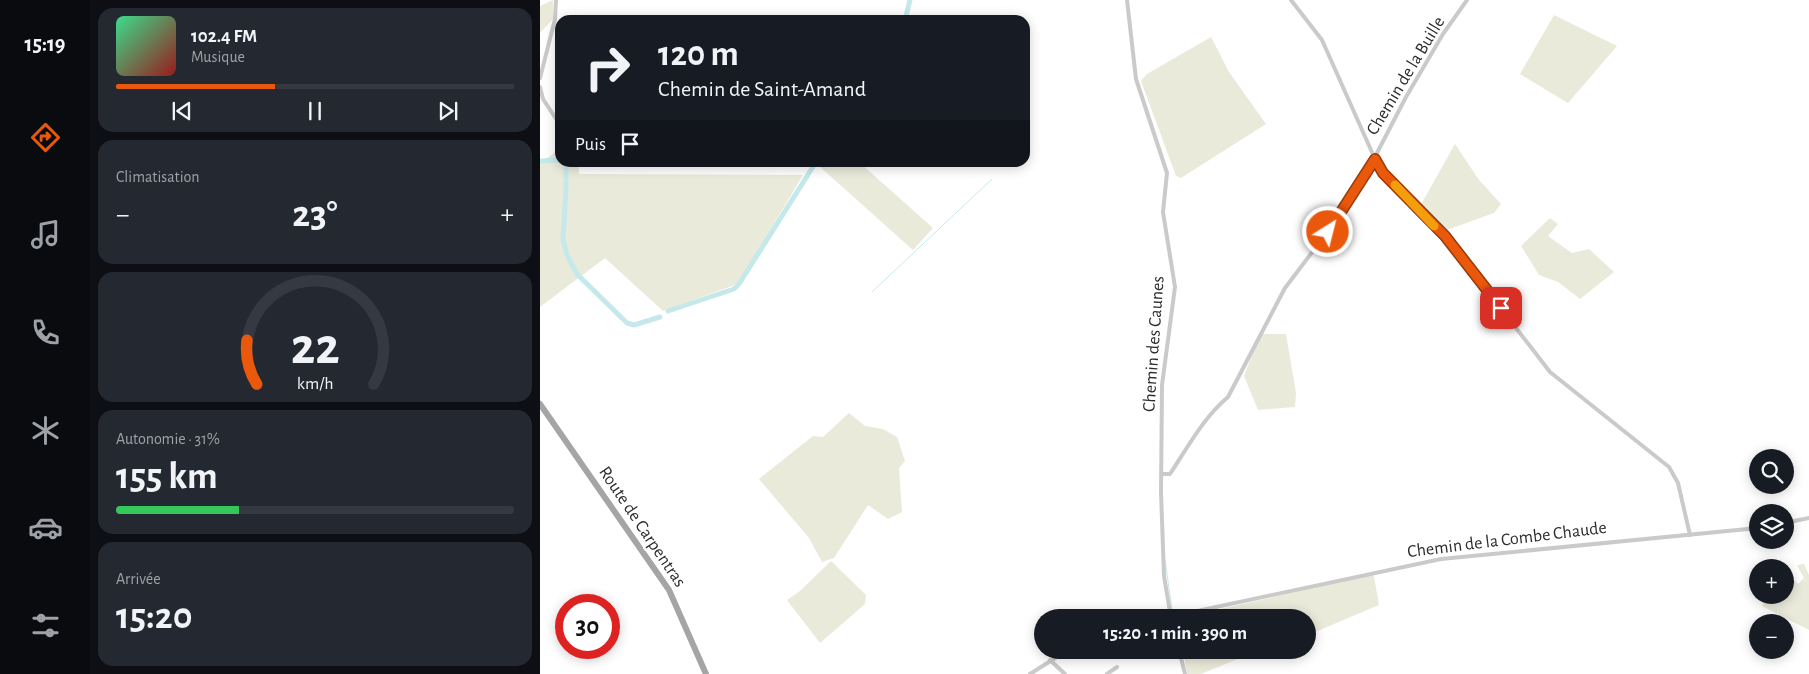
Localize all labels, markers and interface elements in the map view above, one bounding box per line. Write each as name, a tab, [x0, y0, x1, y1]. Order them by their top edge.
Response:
street label: Chemin de la Buille	[1364, 14, 1448, 138]
text: 102.4 FM	[191, 27, 257, 46]
text: 15:19	[24, 33, 66, 55]
icon: right	[575, 35, 640, 100]
text: 120 m	[658, 37, 739, 72]
text: Musique	[191, 49, 245, 65]
text: Chemin de Saint-Amand	[658, 78, 866, 100]
icon: previous	[168, 97, 196, 125]
icon: pause	[301, 97, 329, 125]
icon: next	[434, 97, 462, 125]
icon: directions	[28, 120, 63, 155]
icon: arrive	[616, 130, 644, 158]
text: Puis	[575, 135, 606, 154]
text: Climatisation	[116, 169, 200, 185]
text: 23°	[292, 196, 338, 234]
text: −	[116, 201, 129, 229]
text: +	[501, 201, 514, 229]
position arrow	[1301, 205, 1353, 257]
icon: music	[28, 217, 63, 252]
street label: Chemin des Caunes	[1140, 275, 1168, 413]
pin	[1480, 287, 1522, 329]
icon: arrive	[1487, 294, 1515, 322]
icon: phone	[28, 315, 63, 350]
text: 22	[291, 321, 339, 373]
text: km/h	[297, 375, 333, 393]
icon: climate	[28, 413, 63, 448]
text: Autonomie · 31%	[116, 431, 220, 447]
map controls	[1749, 449, 1794, 659]
button: search	[1749, 449, 1794, 494]
text: 155 km	[116, 458, 218, 496]
street label: Route de Carpentras	[595, 463, 689, 591]
button: layers	[1749, 504, 1794, 549]
icon: car	[28, 510, 63, 545]
street label: Chemin de la Combe Chaude	[1406, 519, 1608, 561]
button: +	[1749, 559, 1794, 604]
text: Arrivée	[116, 571, 161, 587]
speed limit sign: 30	[555, 594, 620, 659]
text: 15:20	[116, 598, 193, 636]
icon: filters	[28, 608, 63, 643]
button: −	[1749, 614, 1794, 659]
text: 15:20 · 1 min · 390 m	[1103, 624, 1247, 643]

